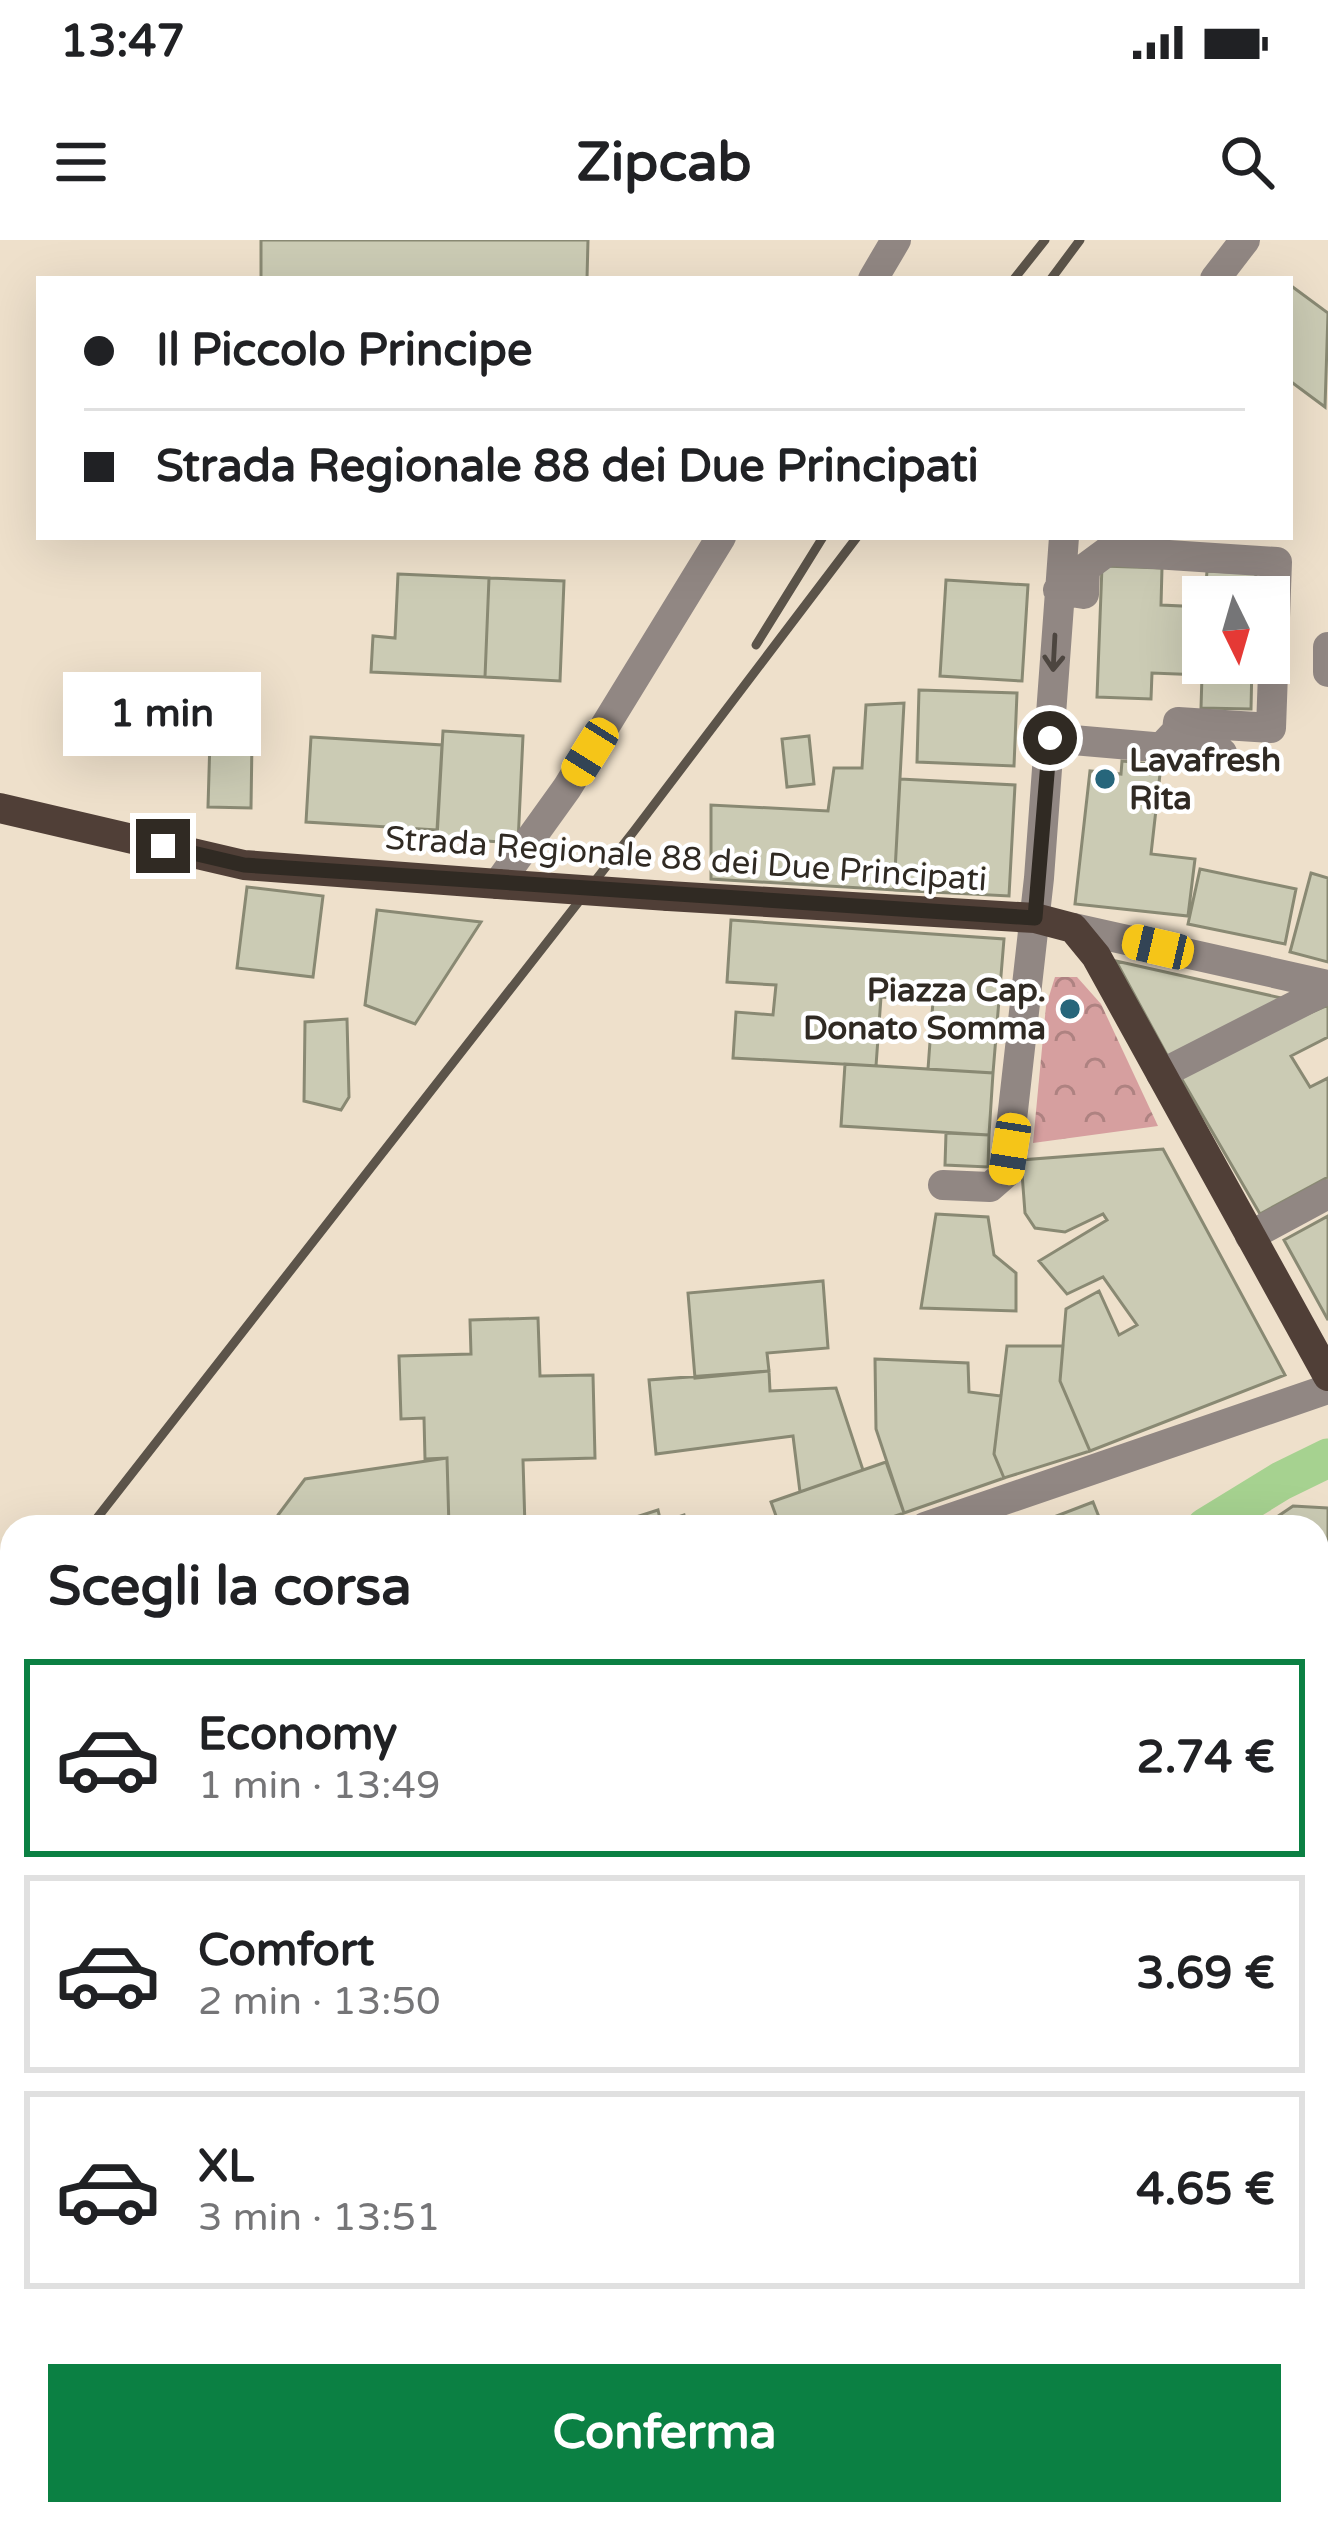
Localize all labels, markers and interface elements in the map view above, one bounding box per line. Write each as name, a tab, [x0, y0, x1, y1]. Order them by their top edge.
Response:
text: 13:47	[60, 15, 185, 69]
icon: menu	[48, 129, 114, 195]
icon: search	[1214, 129, 1280, 195]
text: Zipcab	[576, 130, 752, 195]
text: Il Piccolo Principe	[156, 324, 532, 378]
text: Strada Regionale 88 dei Due Principati	[156, 440, 979, 494]
north arrow	[1182, 576, 1290, 684]
map controls	[1182, 576, 1290, 684]
one-way arrow	[1042, 633, 1065, 672]
callout: 1 min	[64, 672, 262, 756]
text: 1 min	[110, 690, 214, 737]
route start	[1023, 711, 1077, 765]
car	[556, 712, 624, 792]
place label: Lavafresh Rita	[1129, 741, 1281, 818]
marker: Lavafresh Rita	[1092, 766, 1118, 792]
route end	[136, 819, 190, 873]
street label: Strada Regionale 88 dei Due Principati	[384, 819, 988, 899]
car	[1119, 921, 1197, 973]
place label: Piazza Cap. Donato Somma	[803, 971, 1046, 1048]
marker: Piazza Cap. Donato Somma	[1057, 996, 1083, 1022]
car	[987, 1111, 1033, 1187]
text: Scegli la corsa	[48, 1554, 412, 1619]
icon: car	[54, 1704, 162, 1812]
text: Economy	[198, 1708, 397, 1762]
text: 2.74 €	[1137, 1731, 1275, 1785]
text: 1 min · 13:49	[198, 1762, 440, 1809]
icon: car	[54, 1920, 162, 2028]
text: Comfort	[198, 1924, 374, 1978]
text: 3.69 €	[1136, 1947, 1275, 2001]
text: 2 min · 13:50	[198, 1978, 440, 2025]
icon: car	[54, 2136, 162, 2244]
text: XL	[198, 2140, 254, 2194]
text: 4.65 €	[1136, 2163, 1275, 2217]
text: 3 min · 13:51	[198, 2194, 440, 2241]
button: Conferma	[48, 2364, 1281, 2502]

